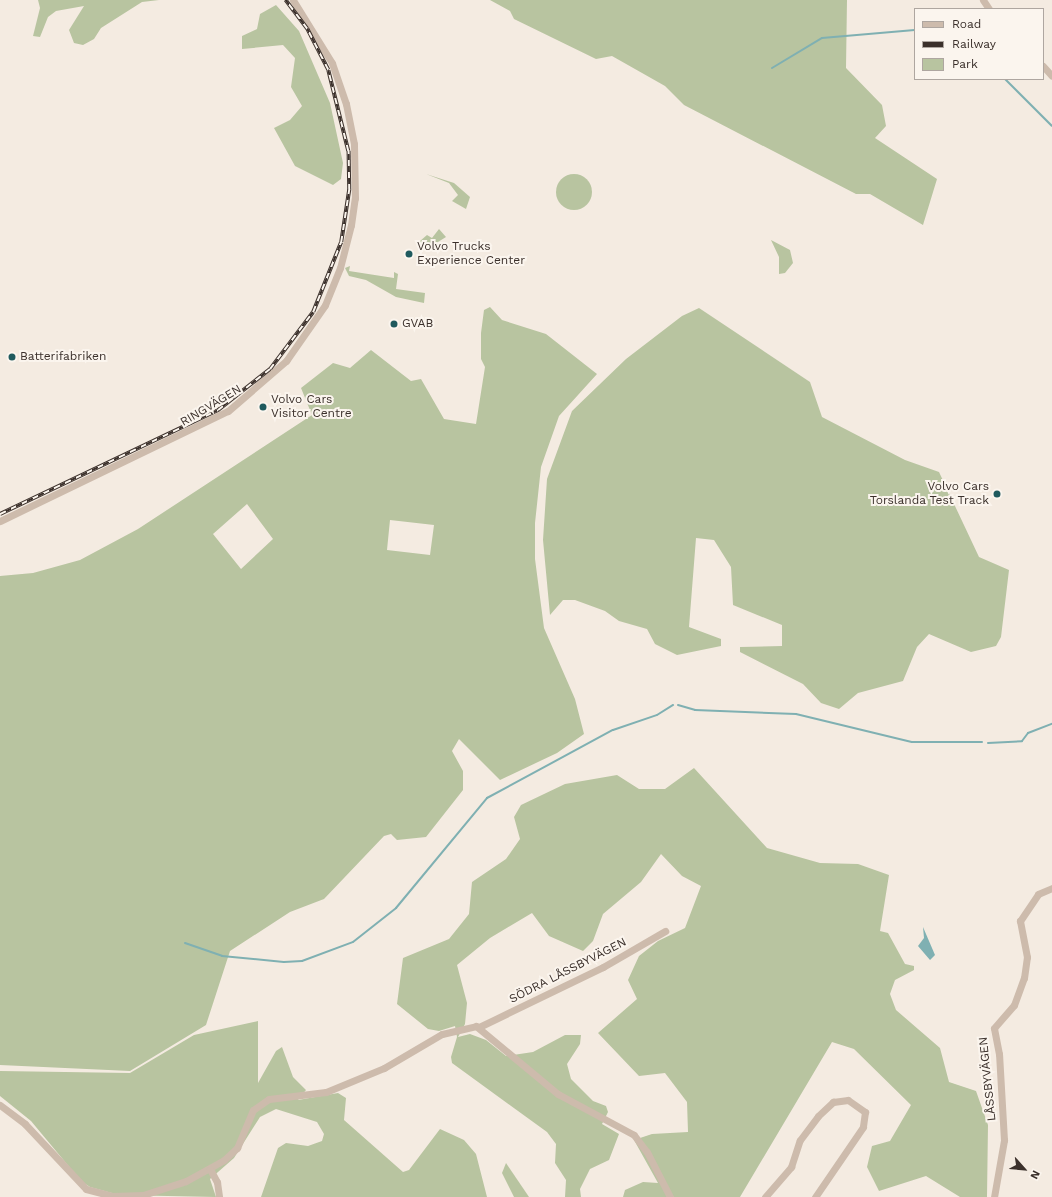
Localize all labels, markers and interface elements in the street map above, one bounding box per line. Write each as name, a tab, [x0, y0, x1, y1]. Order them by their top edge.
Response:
legend	[914, 8, 1044, 80]
text: Road	[952, 17, 981, 31]
text: Railway	[952, 37, 996, 51]
text: Park	[952, 57, 978, 71]
place label: Volvo Trucks Experience Center	[417, 240, 525, 268]
marker: Volvo Trucks Experience Center	[404, 249, 414, 259]
place label: GVAB	[402, 317, 433, 331]
marker: GVAB	[389, 319, 399, 329]
place label: Batterifabriken	[20, 350, 106, 364]
marker: Batterifabriken	[7, 352, 17, 362]
street label: RINGVÄGEN	[178, 382, 244, 430]
place label: Volvo Cars Visitor Centre	[271, 393, 352, 421]
marker: Volvo Cars Visitor Centre	[258, 402, 268, 412]
place label: Volvo Cars Torslanda Test Track	[869, 480, 989, 508]
marker: Volvo Cars Torslanda Test Track	[992, 489, 1002, 499]
street label: SÖDRA LÅSSBYVÄGEN	[507, 935, 629, 1007]
street label: LÅSSBYVÄGEN	[976, 1036, 1000, 1122]
north arrow	[1004, 1149, 1044, 1189]
text: N	[1027, 1168, 1043, 1181]

